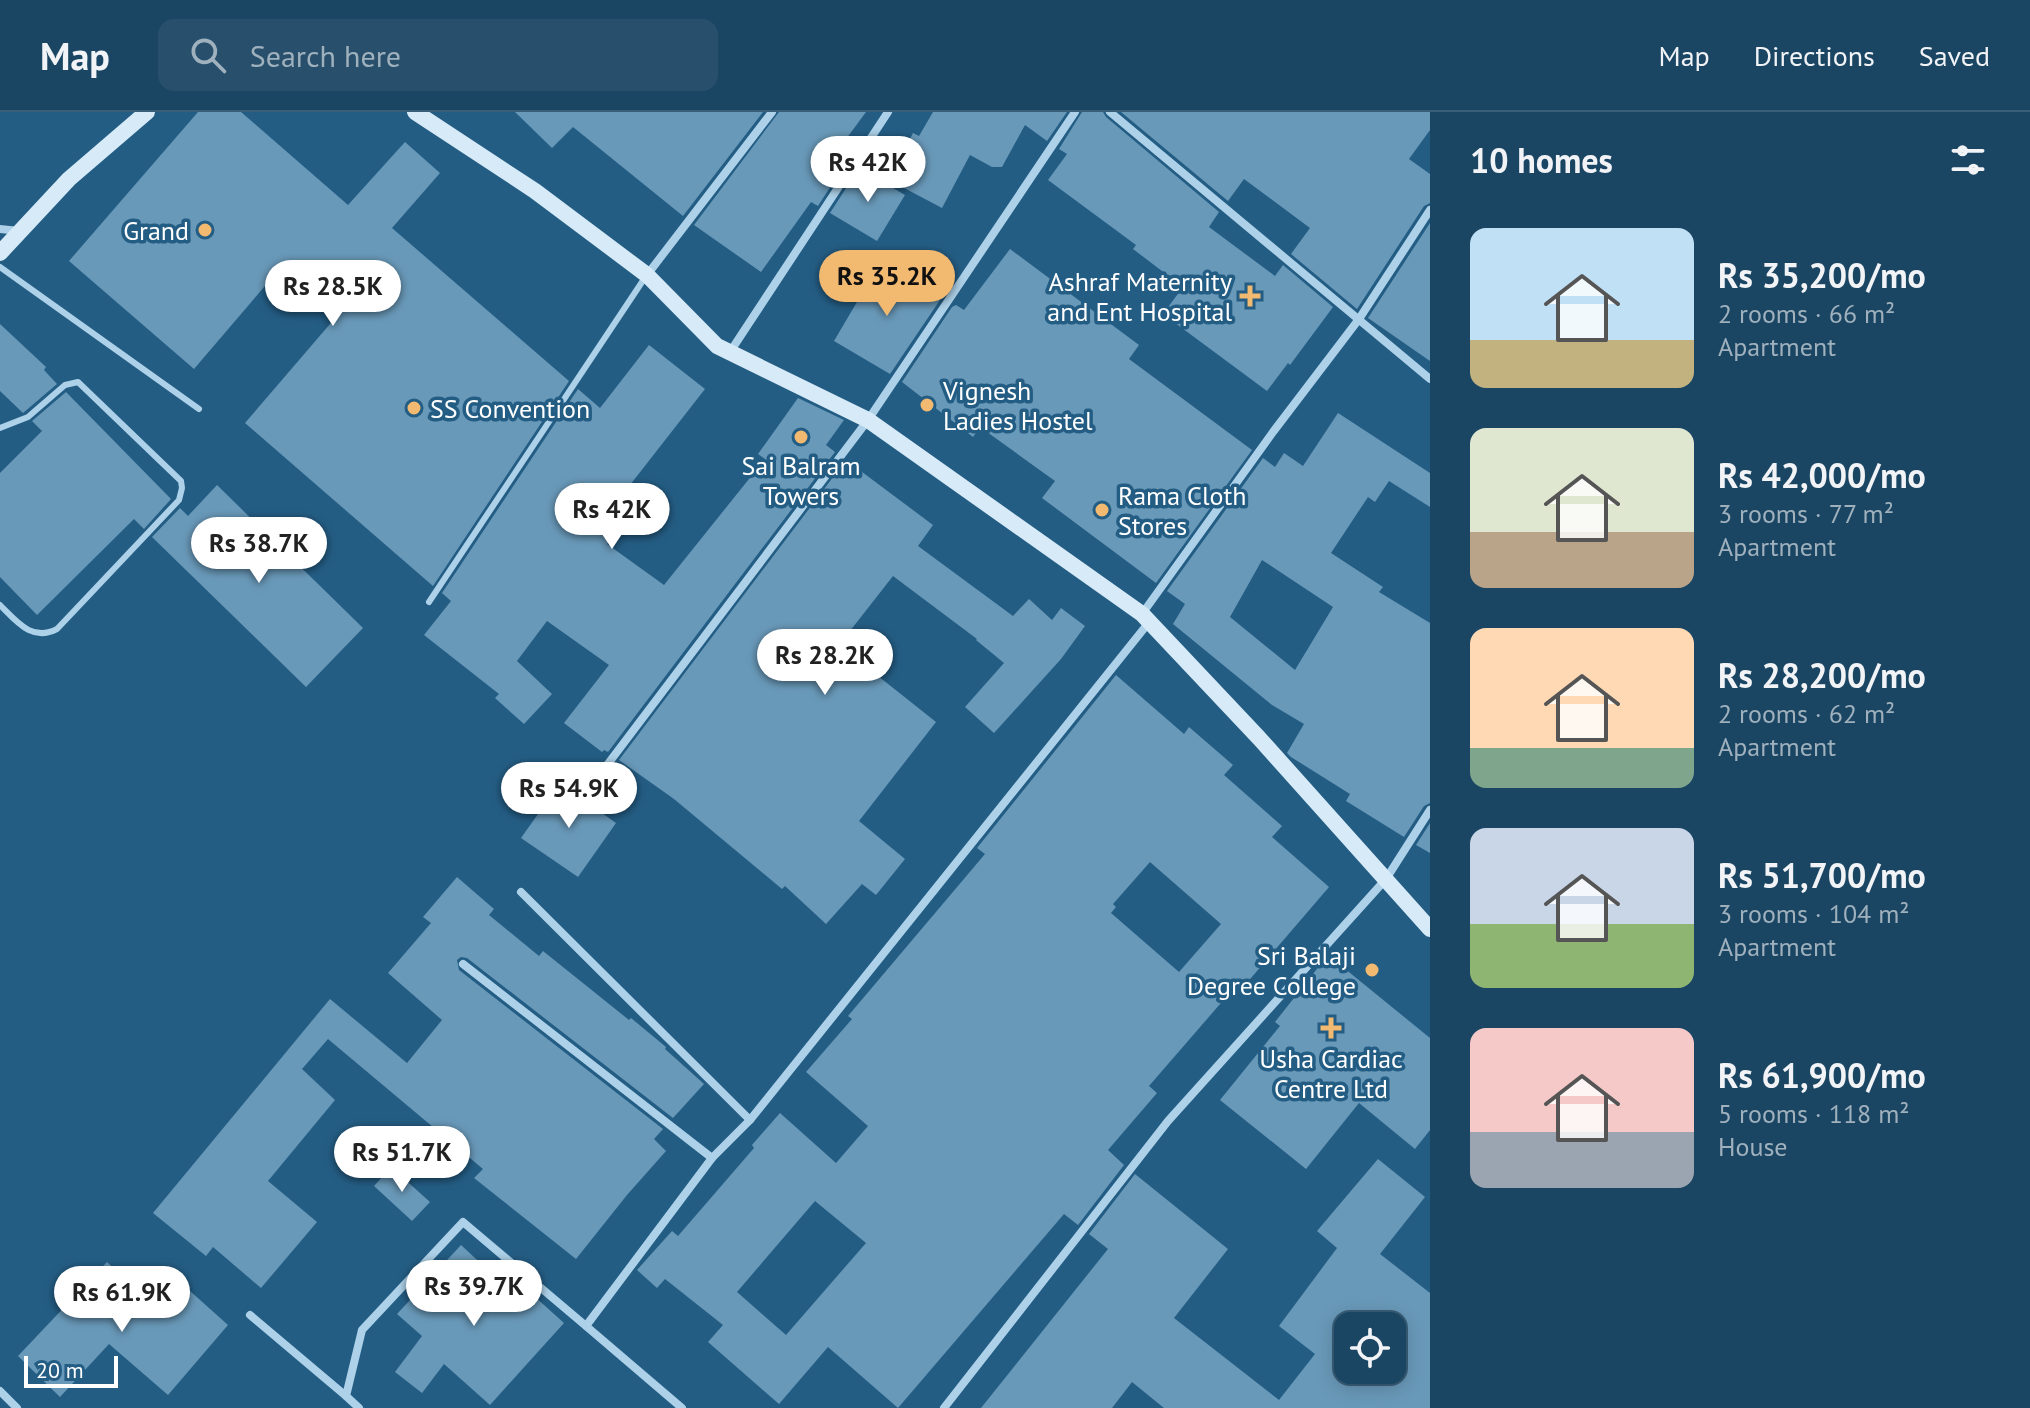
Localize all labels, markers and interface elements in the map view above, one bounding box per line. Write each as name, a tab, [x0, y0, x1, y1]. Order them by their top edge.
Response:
search box	[158, 19, 718, 91]
text: Map	[40, 31, 110, 80]
icon: search	[186, 33, 230, 77]
text: Search here	[250, 36, 401, 75]
text: Map	[1659, 37, 1710, 74]
text: Directions	[1754, 37, 1875, 74]
text: Saved	[1919, 37, 1990, 74]
pin: Rs 42K	[803, 136, 933, 204]
text: 10 homes	[1470, 138, 1613, 182]
icon: filters	[1946, 138, 1990, 182]
text: Rs 42K	[829, 145, 907, 178]
place label: Grand	[123, 214, 189, 247]
marker: Grand	[196, 221, 214, 239]
pin: Rs 35.2K	[804, 250, 970, 318]
text: Rs 35,200/mo	[1718, 253, 1926, 297]
text: Rs 35.2K	[837, 259, 937, 292]
pin: Rs 28.5K	[250, 260, 416, 328]
icon: home	[1534, 260, 1630, 356]
place label: Ashraf Maternity and Ent Hospital	[1047, 265, 1232, 328]
text: Rs 28.5K	[283, 269, 383, 302]
marker: Ashraf Maternity and Ent Hospital	[1239, 285, 1261, 307]
text: 2 rooms · 66 m²	[1718, 297, 1895, 330]
text: Apartment	[1718, 330, 1836, 363]
place label: Vignesh Ladies Hostel	[942, 374, 1093, 437]
place label: SS Convention	[430, 392, 590, 425]
marker: Vignesh Ladies Hostel	[918, 396, 936, 414]
marker: SS Convention	[405, 399, 423, 417]
marker: Sai Balram Towers	[792, 428, 810, 446]
place label: Sai Balram Towers	[741, 449, 861, 512]
text: Rs 42,000/mo	[1718, 453, 1926, 497]
icon: home	[1534, 460, 1630, 556]
place label: Rama Cloth Stores	[1118, 479, 1246, 542]
pin: Rs 42K	[547, 483, 677, 551]
text: Rs 42K	[573, 492, 651, 525]
text: 3 rooms · 77 m²	[1718, 497, 1894, 530]
marker: Rama Cloth Stores	[1093, 501, 1111, 519]
pin: Rs 38.7K	[176, 517, 342, 585]
text: Rs 38.7K	[209, 526, 309, 559]
text: Apartment	[1718, 530, 1836, 563]
pin: Rs 28.2K	[742, 629, 908, 697]
text: Rs 28.2K	[775, 638, 875, 671]
text: Rs 28,200/mo	[1718, 653, 1926, 697]
icon: home	[1534, 660, 1630, 756]
text: 2 rooms · 62 m²	[1718, 697, 1895, 730]
text: Apartment	[1718, 730, 1836, 763]
pin: Rs 54.9K	[486, 762, 652, 830]
text: Rs 54.9K	[519, 771, 619, 804]
text: Rs 51,700/mo	[1718, 853, 1926, 897]
icon: home	[1534, 860, 1630, 956]
text: 3 rooms · 104 m²	[1718, 897, 1910, 930]
text: Apartment	[1718, 930, 1836, 963]
place label: Sri Balaji Degree College	[1187, 939, 1356, 1002]
marker: Sri Balaji Degree College	[1363, 961, 1381, 979]
marker: Usha Cardiac Centre Ltd	[1320, 1017, 1342, 1039]
place label: Usha Cardiac Centre Ltd	[1259, 1042, 1403, 1105]
text: Rs 61,900/mo	[1718, 1053, 1926, 1097]
icon: home	[1534, 1060, 1630, 1156]
text: 5 rooms · 118 m²	[1718, 1097, 1910, 1130]
pin: Rs 51.7K	[319, 1126, 485, 1194]
text: House	[1718, 1130, 1788, 1163]
text: Rs 51.7K	[352, 1135, 452, 1168]
pin: Rs 39.7K	[391, 1260, 557, 1328]
pin: Rs 61.9K	[39, 1266, 205, 1334]
text: Rs 39.7K	[424, 1269, 524, 1302]
text: Rs 61.9K	[72, 1275, 172, 1308]
map controls	[1334, 1312, 1406, 1384]
button: locate	[1334, 1312, 1406, 1384]
scale bar	[24, 1352, 118, 1388]
text: 20 m	[36, 1356, 84, 1384]

